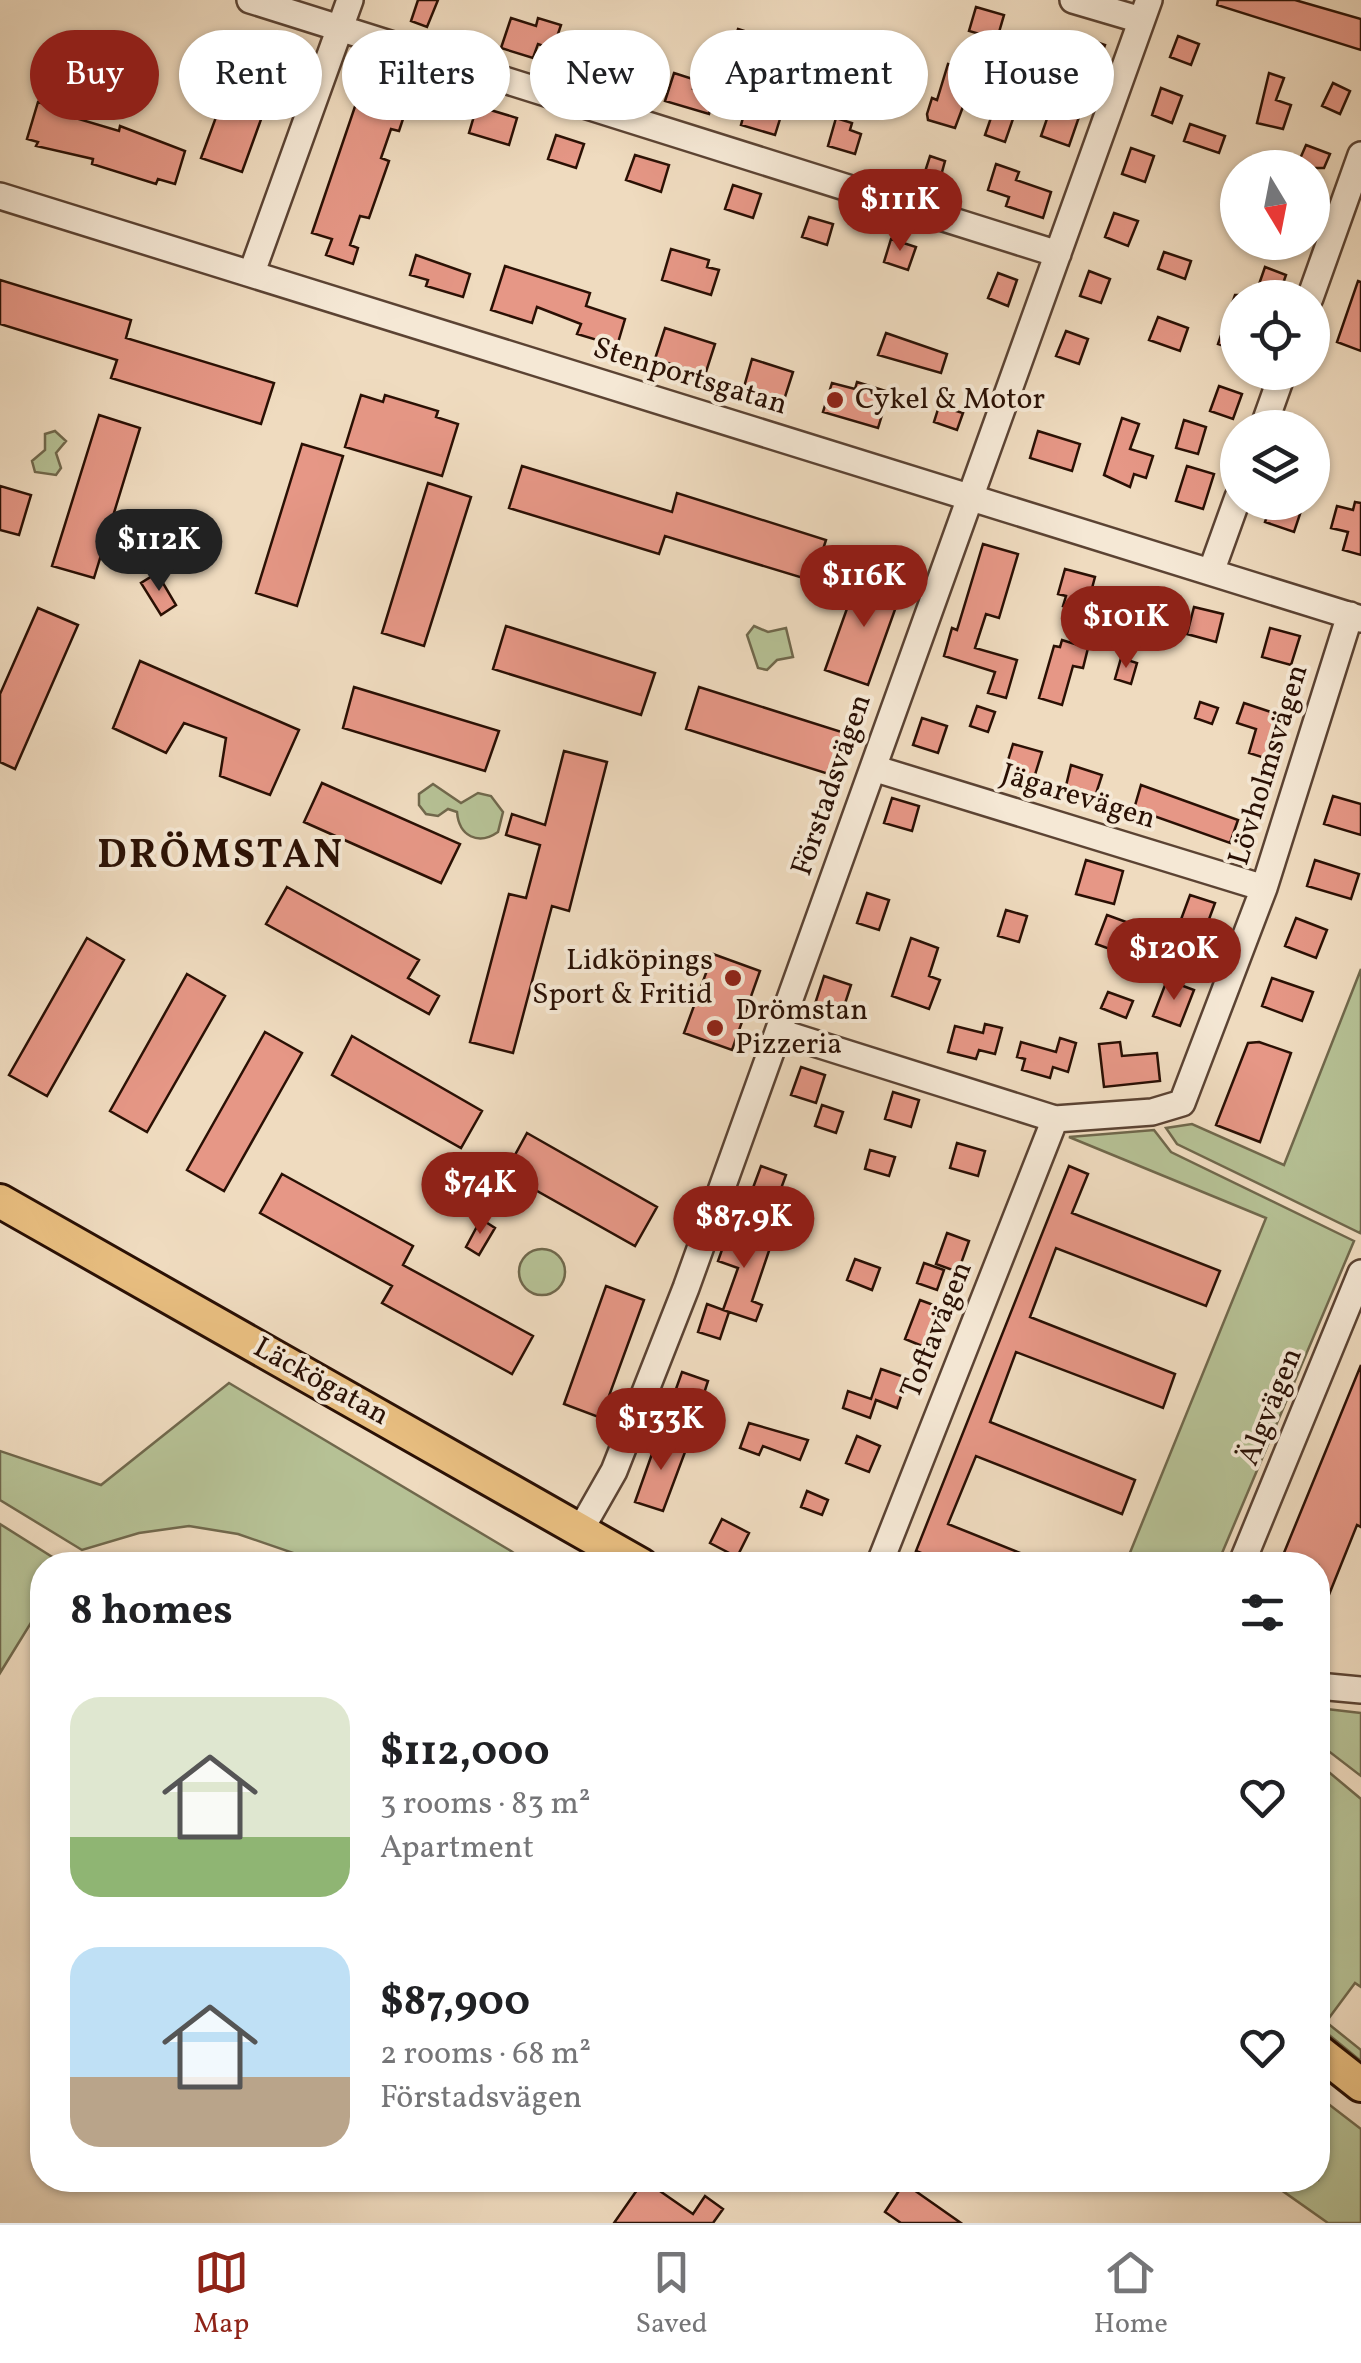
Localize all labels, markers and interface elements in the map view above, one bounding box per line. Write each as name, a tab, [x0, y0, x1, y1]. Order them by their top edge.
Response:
chip: Buy	[30, 30, 159, 120]
chip: Rent	[179, 30, 322, 120]
chip: Filters	[342, 30, 510, 120]
chip: New	[530, 30, 670, 120]
chip: Apartment	[690, 30, 928, 120]
chip: House	[948, 30, 1114, 120]
north arrow	[1220, 150, 1330, 260]
map controls	[1220, 150, 1330, 520]
pin: $111K	[830, 169, 970, 254]
text: $111K	[860, 179, 940, 223]
button: locate	[1220, 280, 1330, 390]
street label: Stenportsgatan	[588, 328, 792, 426]
place label: Cykel & Motor	[855, 379, 1045, 421]
marker: Cykel & Motor	[824, 389, 846, 411]
button: layers	[1220, 410, 1330, 520]
pin: $112K	[89, 509, 229, 594]
text: $112K	[117, 519, 201, 563]
pin: $116K	[794, 545, 934, 630]
text: $116K	[822, 555, 906, 599]
pin: $101K	[1056, 586, 1196, 671]
text: $101K	[1083, 596, 1169, 640]
street label: Lövholmsvägen	[1219, 659, 1319, 871]
street label: Förstadsvägen	[781, 689, 883, 881]
street label: Jägarevägen	[995, 754, 1161, 840]
district label: DRÖMSTAN	[97, 829, 345, 885]
pin: $120K	[1104, 918, 1244, 1003]
text: $120K	[1129, 928, 1219, 972]
place label: Lidköpings Sport & Fritid	[532, 940, 713, 1016]
marker: Lidköpings Sport & Fritid	[722, 967, 744, 989]
place label: Drömstan Pizzeria	[735, 990, 868, 1066]
marker: Drömstan Pizzeria	[704, 1017, 726, 1039]
pin: $74K	[421, 1152, 539, 1237]
text: $74K	[443, 1162, 517, 1206]
pin: $87.9K	[663, 1186, 825, 1271]
text: $87.9K	[695, 1196, 793, 1240]
street label: Toftavägen	[890, 1255, 984, 1405]
street label: Läckögatan	[245, 1327, 397, 1437]
street label: Älgvägen	[1228, 1342, 1314, 1472]
pin: $133K	[591, 1388, 731, 1473]
text: $133K	[618, 1398, 704, 1442]
text: 8 homes	[70, 1583, 233, 1642]
icon: filters	[1235, 1585, 1290, 1640]
text: $112,000	[380, 1724, 550, 1783]
icon: home	[150, 1737, 270, 1857]
icon: heart	[1235, 1770, 1290, 1825]
text: 3 rooms · 83 m²	[380, 1783, 591, 1827]
text: Apartment	[380, 1827, 534, 1871]
text: $87,900	[380, 1974, 530, 2033]
icon: home	[150, 1987, 270, 2107]
icon: heart	[1235, 2020, 1290, 2075]
text: 2 rooms · 68 m²	[380, 2033, 591, 2077]
text: Förstadsvägen	[380, 2077, 582, 2121]
tab: Map	[193, 2245, 249, 2344]
tab: Saved	[635, 2245, 708, 2344]
tab: Home	[1094, 2245, 1168, 2344]

